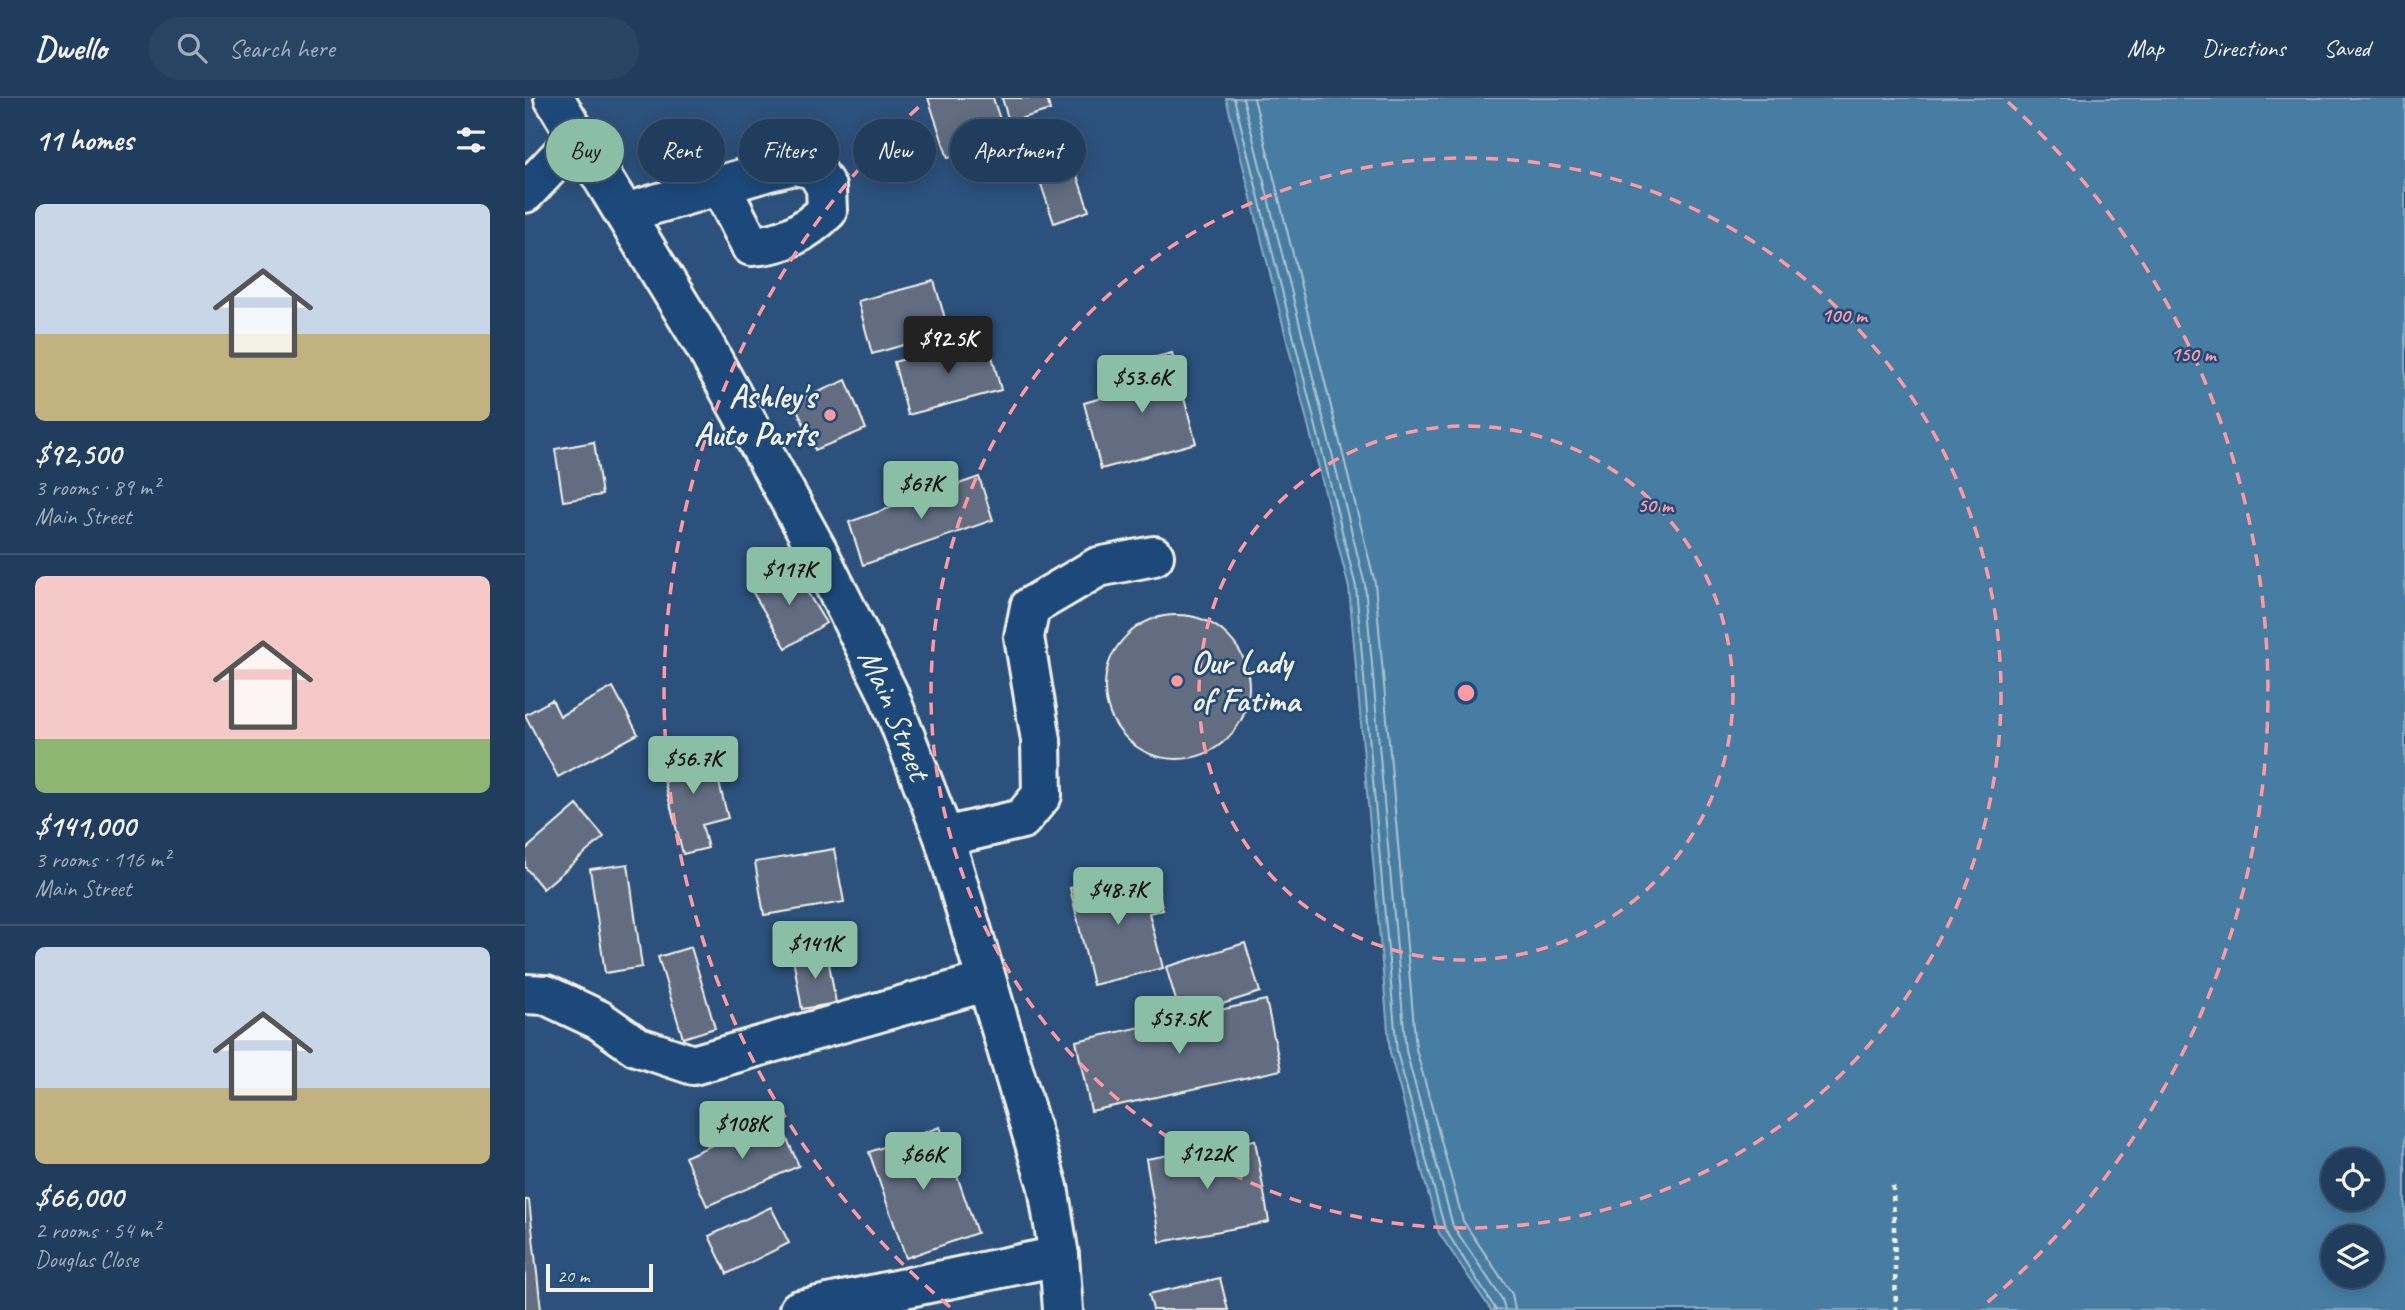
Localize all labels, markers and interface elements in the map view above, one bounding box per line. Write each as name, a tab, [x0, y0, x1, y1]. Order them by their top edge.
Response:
search box	[149, 17, 639, 80]
text: Dwello	[35, 27, 107, 69]
icon: search	[173, 29, 211, 67]
text: Search here	[229, 32, 335, 65]
text: Map	[2127, 33, 2164, 63]
text: Directions	[2202, 33, 2285, 63]
text: Saved	[2323, 33, 2370, 63]
chip: Buy	[546, 119, 624, 182]
chip: Rent	[638, 119, 725, 182]
chip: Filters	[739, 119, 839, 182]
chip: New	[853, 119, 936, 182]
chip: Apartment	[950, 119, 1086, 182]
text: 11 homes	[35, 121, 133, 159]
icon: filters	[452, 121, 490, 159]
icon: home	[200, 250, 326, 376]
text: 100 m	[1821, 302, 1869, 328]
pin: $92.5K	[891, 316, 1005, 376]
text: $92.5K	[920, 324, 977, 353]
text: 150 m	[2170, 341, 2218, 367]
pin: $53.6K	[1085, 356, 1199, 415]
text: $53.6K	[1113, 363, 1171, 392]
place label: Ashley's Auto Parts	[694, 375, 819, 455]
marker: Ashley's Auto Parts	[822, 407, 838, 423]
text: $92,500	[35, 435, 121, 473]
pin: $67K	[880, 462, 962, 521]
text: $67K	[899, 469, 943, 498]
text: 3 rooms · 89 m²	[35, 473, 159, 502]
text: 50 m	[1637, 492, 1675, 518]
text: Main Street	[35, 502, 131, 531]
pin: $117K	[740, 547, 838, 607]
text: $117K	[763, 555, 816, 584]
icon: home	[200, 622, 326, 748]
place label: Our Lady of Fatima	[1191, 641, 1302, 721]
street label: Main Street	[848, 642, 942, 789]
marker: Our Lady of Fatima	[1169, 673, 1185, 689]
centre of rings	[1454, 681, 1478, 705]
pin: $56.7K	[636, 736, 750, 796]
text: $56.7K	[664, 744, 722, 773]
text: $141,000	[35, 807, 135, 845]
text: 3 rooms · 116 m²	[35, 845, 170, 874]
pin: $48.7K	[1061, 868, 1175, 927]
text: Main Street	[35, 874, 131, 903]
text: $48.7K	[1089, 875, 1147, 904]
pin: $141K	[766, 922, 864, 981]
text: $141K	[788, 929, 842, 958]
icon: home	[200, 993, 326, 1119]
pin: $57.5K	[1122, 996, 1236, 1056]
text: $57.5K	[1151, 1004, 1207, 1033]
pin: $108K	[693, 1102, 791, 1161]
text: $108K	[715, 1109, 769, 1138]
pin: $66K	[882, 1132, 964, 1192]
pin: $122K	[1158, 1132, 1256, 1191]
text: $122K	[1180, 1139, 1234, 1168]
text: $66K	[901, 1140, 945, 1169]
map controls	[2321, 1148, 2384, 1288]
button: locate	[2321, 1148, 2384, 1211]
text: $66,000	[35, 1178, 123, 1216]
text: 2 rooms · 54 m²	[35, 1216, 159, 1245]
button: layers	[2321, 1225, 2384, 1288]
text: Douglas Close	[35, 1245, 138, 1274]
scale bar	[546, 1261, 653, 1293]
text: 20 m	[557, 1264, 589, 1288]

